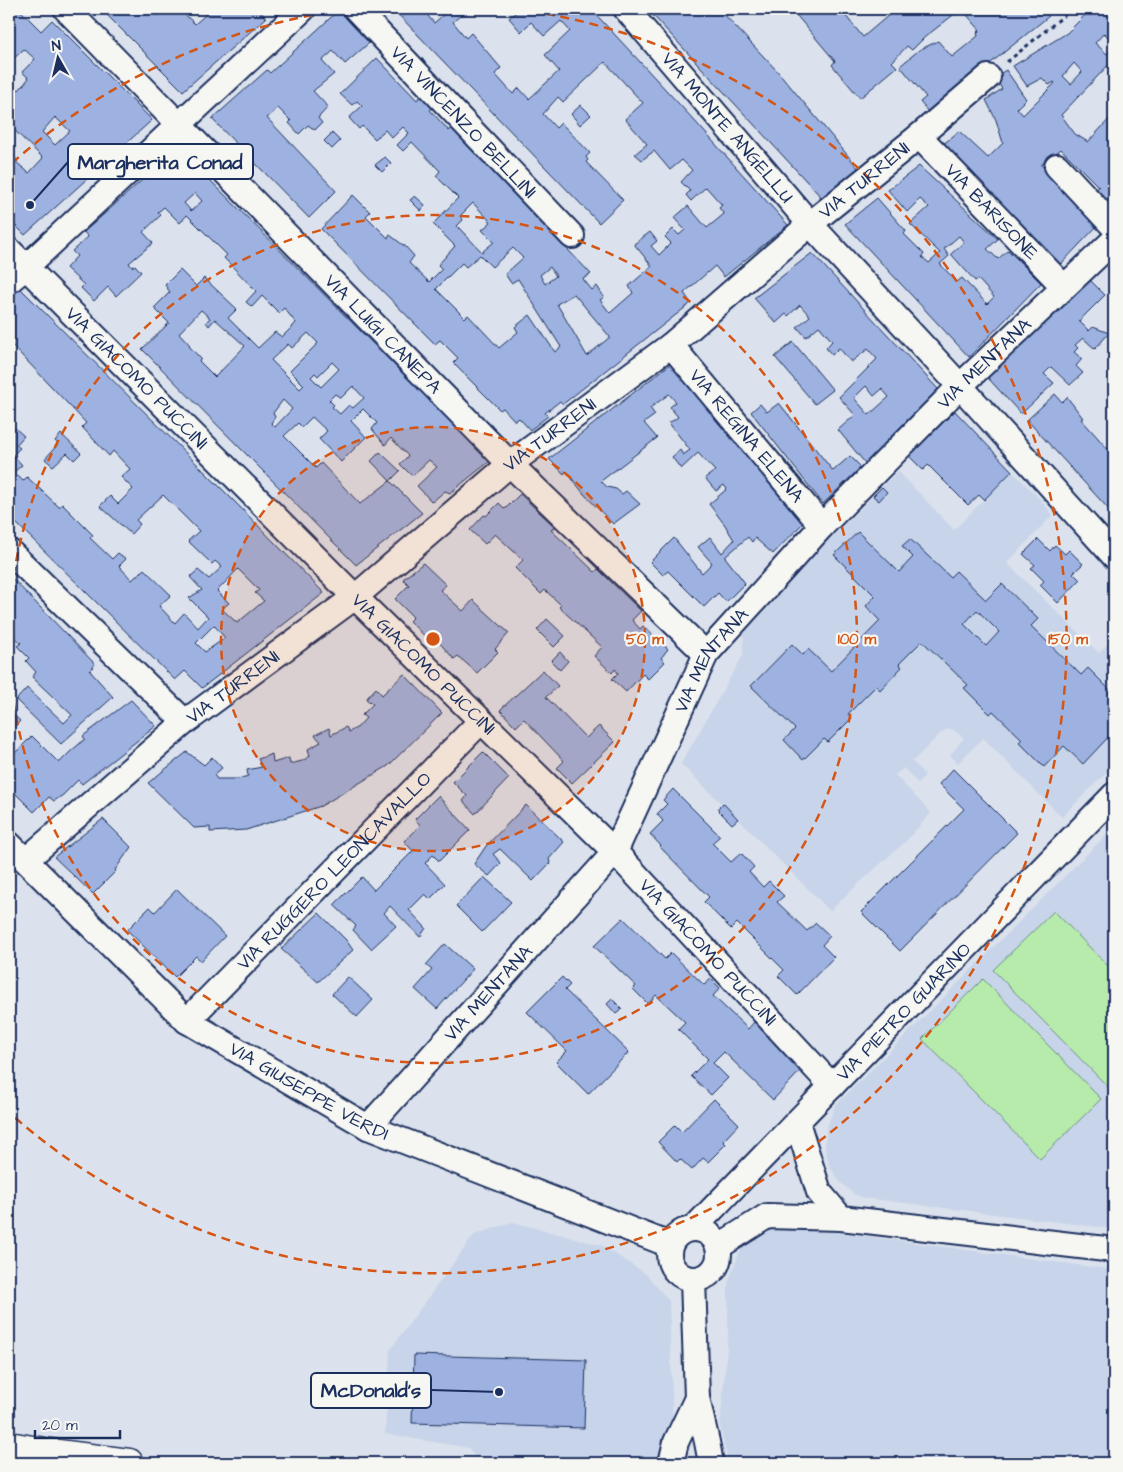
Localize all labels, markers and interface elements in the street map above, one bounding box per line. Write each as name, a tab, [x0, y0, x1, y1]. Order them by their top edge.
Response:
north arrow	[32, 32, 82, 82]
text: N	[51, 36, 62, 57]
street label: VIA VINCENZO BELLINI	[384, 40, 543, 204]
street label: VIA MONTE ANGELLU	[655, 46, 800, 209]
street label: VIA TURRENI	[813, 135, 916, 225]
callout: Margherita Conad	[68, 144, 253, 179]
text: Margherita Conad	[78, 149, 243, 178]
street label: VIA BARISONE	[939, 157, 1045, 266]
street label: VIA LUIGI CANEPA	[318, 268, 448, 400]
street label: VIA GIACOMO PUCCINI	[59, 300, 214, 456]
street label: VIA MENTANA	[931, 312, 1037, 415]
street label: VIA REGINA ELENA	[683, 363, 810, 508]
street label: VIA TURRENI	[497, 391, 602, 478]
street label: VIA GIACOMO PUCCINI	[345, 587, 502, 741]
street label: VIA MENTANA	[667, 602, 755, 717]
text: 50 m	[626, 629, 664, 650]
text: 100 m	[838, 629, 877, 650]
text: 150 m	[1048, 629, 1088, 650]
centre of rings	[424, 630, 442, 648]
street label: VIA TURRENI	[180, 643, 285, 730]
street label: VIA RUGGERO LEONCAVALLO	[231, 766, 438, 976]
street label: VIA GIACOMO PUCCINI	[633, 873, 783, 1032]
street label: VIA PIETRO GUARINO	[830, 936, 977, 1087]
street label: VIA MENTANA	[438, 939, 539, 1047]
street label: VIA GIUSEPPE VERDI	[224, 1035, 393, 1147]
callout: McDonald's	[311, 1373, 431, 1408]
text: McDonald's	[321, 1377, 421, 1405]
scale bar	[35, 1407, 120, 1439]
text: 20 m	[42, 1415, 78, 1436]

